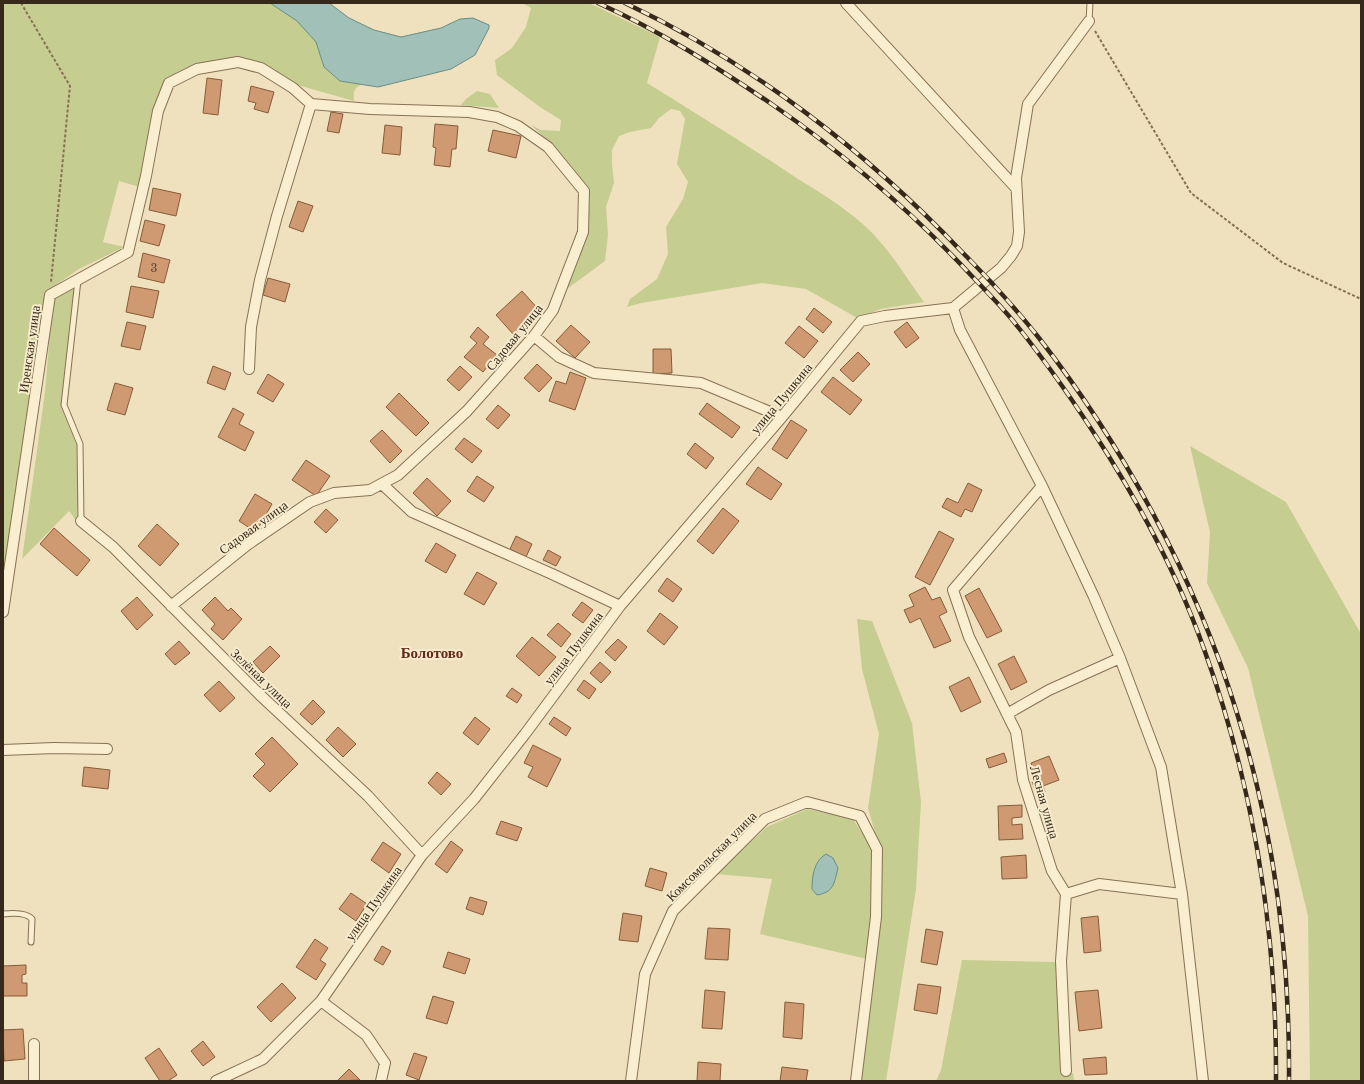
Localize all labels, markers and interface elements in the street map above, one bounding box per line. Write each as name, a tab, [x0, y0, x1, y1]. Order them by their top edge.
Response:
house number: 3	[151, 261, 158, 275]
street label: Садовая улица	[482, 300, 547, 374]
street label: Иренская улица	[15, 304, 44, 394]
street label: улица Пушкина	[747, 359, 816, 437]
street label: Садовая улица	[215, 497, 291, 558]
street label: улица Пушкина	[540, 608, 607, 688]
district label: Болотово	[401, 643, 463, 662]
street label: Зелёная улица	[227, 645, 296, 712]
street label: Лесная улица	[1026, 764, 1063, 841]
street label: Комсомольская улица	[663, 807, 760, 905]
street label: улица Пушкина	[341, 862, 406, 944]

